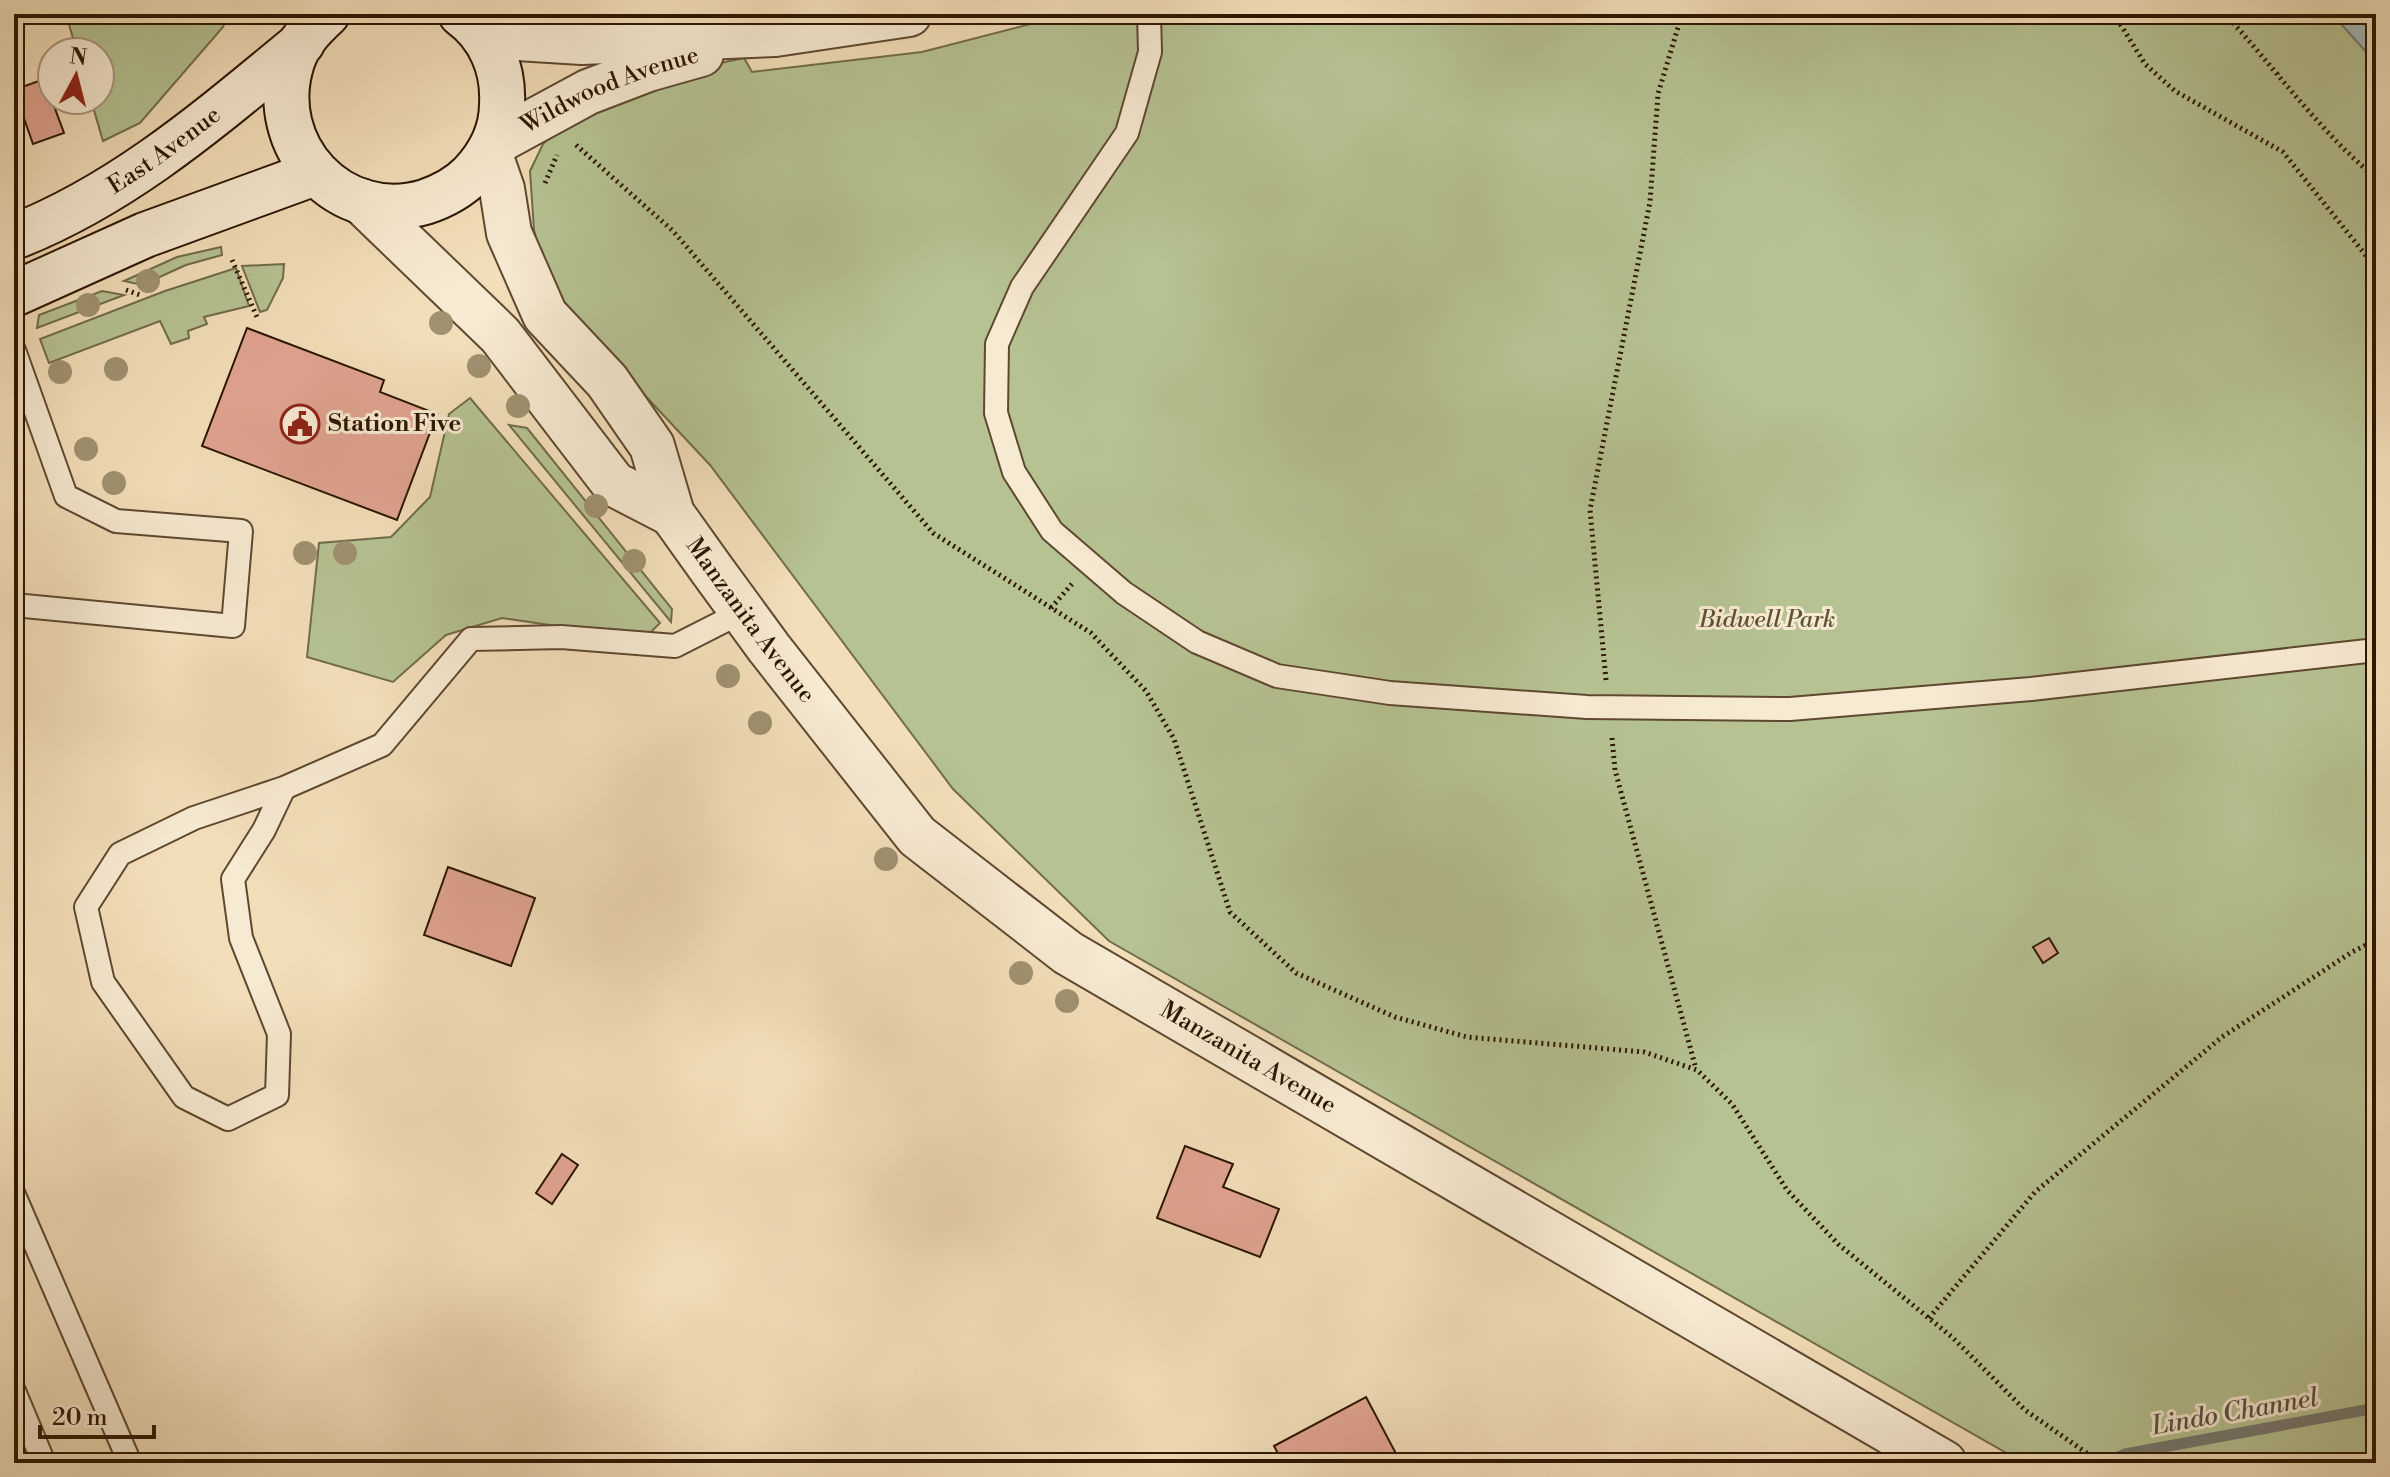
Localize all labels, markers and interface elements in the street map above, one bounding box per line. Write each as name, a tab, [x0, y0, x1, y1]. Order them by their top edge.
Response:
north arrow	[36, 36, 116, 116]
street label: Wildwood Avenue	[515, 40, 702, 141]
text: N	[68, 43, 89, 72]
street label: East Avenue	[102, 100, 227, 201]
public building icon: Station Five	[279, 403, 321, 445]
place label: Station Five	[328, 409, 461, 439]
street label: Manzanita Avenue	[679, 532, 822, 709]
park label: Bidwell Park	[1698, 605, 1835, 635]
street label: Manzanita Avenue	[1155, 995, 1341, 1121]
water label: Lindo Channel	[2148, 1382, 2321, 1443]
scale bar	[40, 1389, 154, 1439]
text: 20 m	[52, 1403, 108, 1433]

